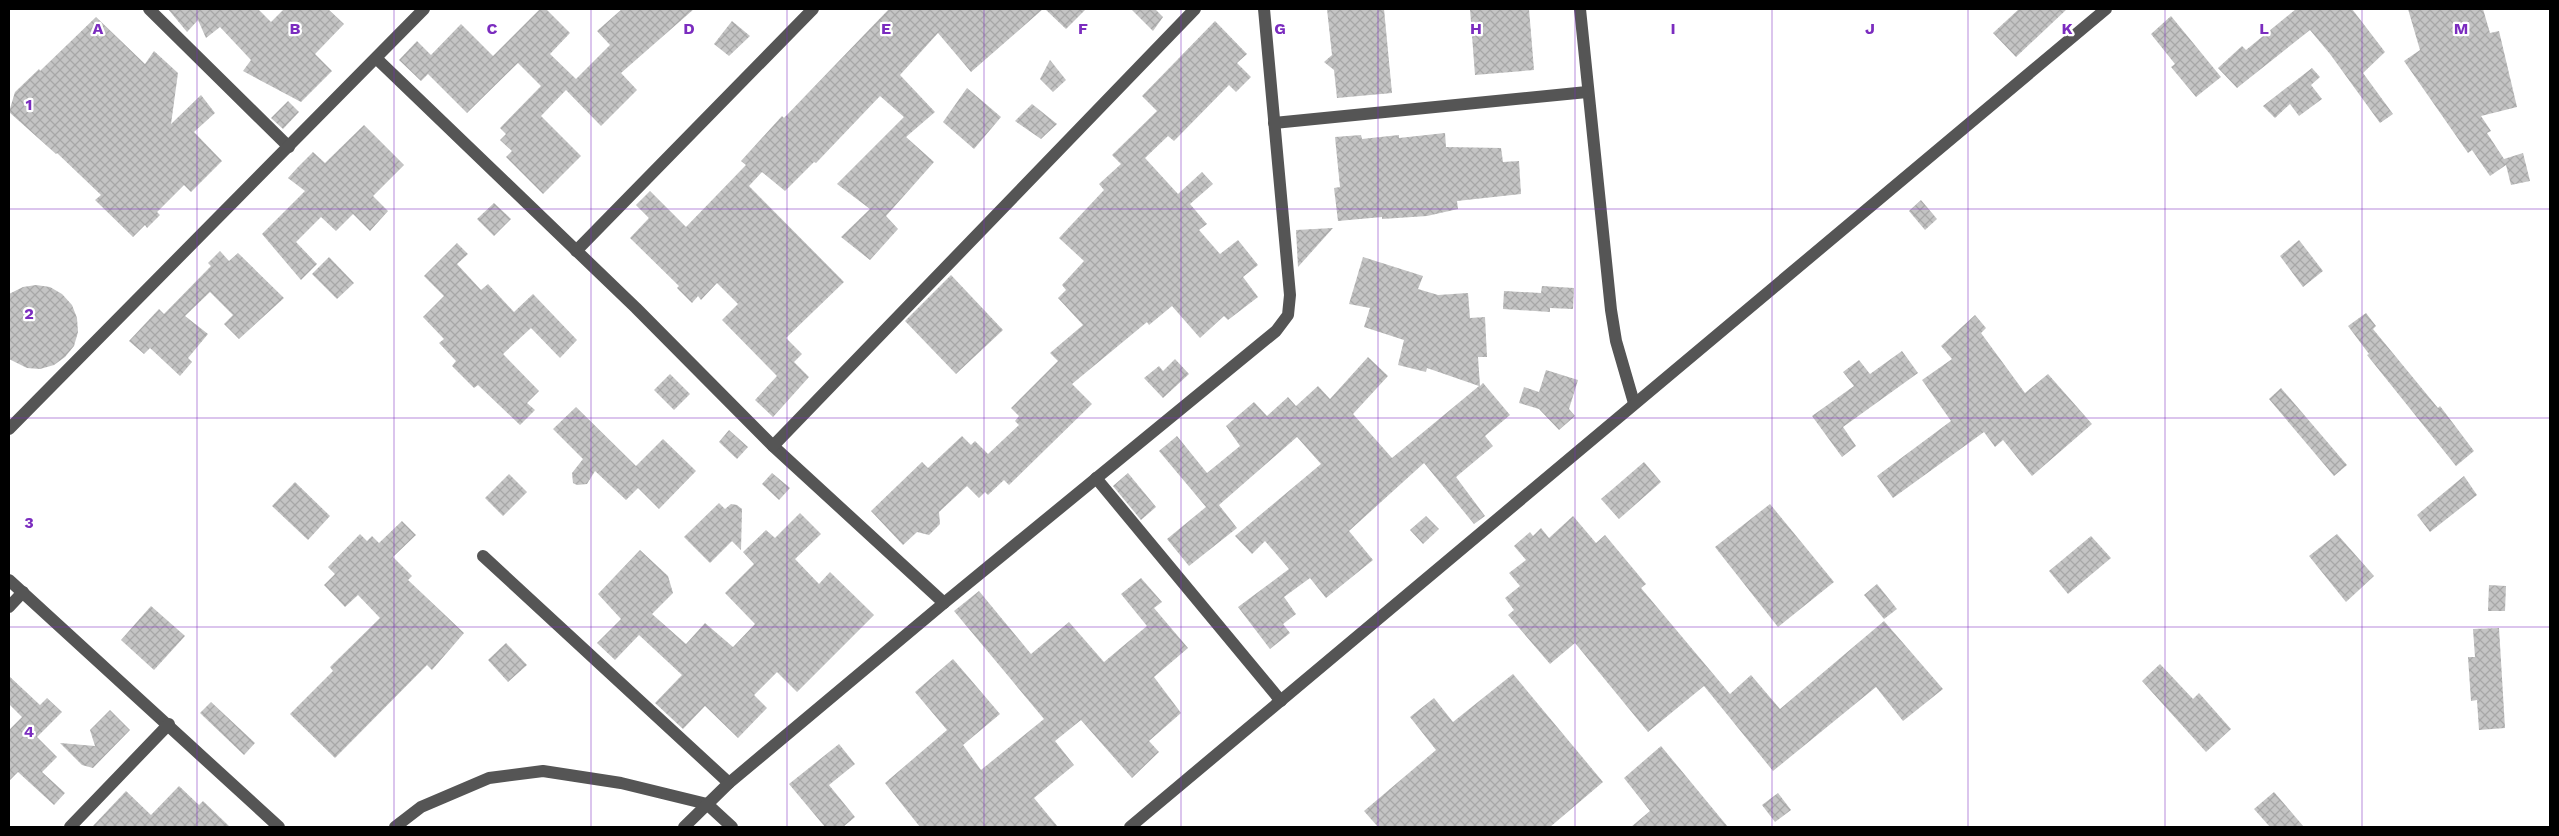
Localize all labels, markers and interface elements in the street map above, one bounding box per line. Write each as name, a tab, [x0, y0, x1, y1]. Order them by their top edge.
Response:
text: A	[93, 19, 104, 38]
text: B	[290, 19, 301, 38]
text: C	[487, 19, 498, 38]
text: D	[683, 19, 695, 38]
text: E	[881, 19, 891, 38]
text: F	[1078, 19, 1088, 38]
text: G	[1274, 19, 1286, 38]
text: H	[1470, 19, 1482, 38]
text: I	[1670, 19, 1676, 38]
text: J	[1865, 19, 1875, 38]
text: K	[2061, 19, 2073, 38]
text: L	[2259, 19, 2269, 38]
text: M	[2454, 19, 2468, 38]
text: 1	[26, 95, 32, 114]
text: 2	[24, 304, 34, 323]
text: 3	[24, 513, 34, 532]
text: 4	[24, 722, 34, 741]

